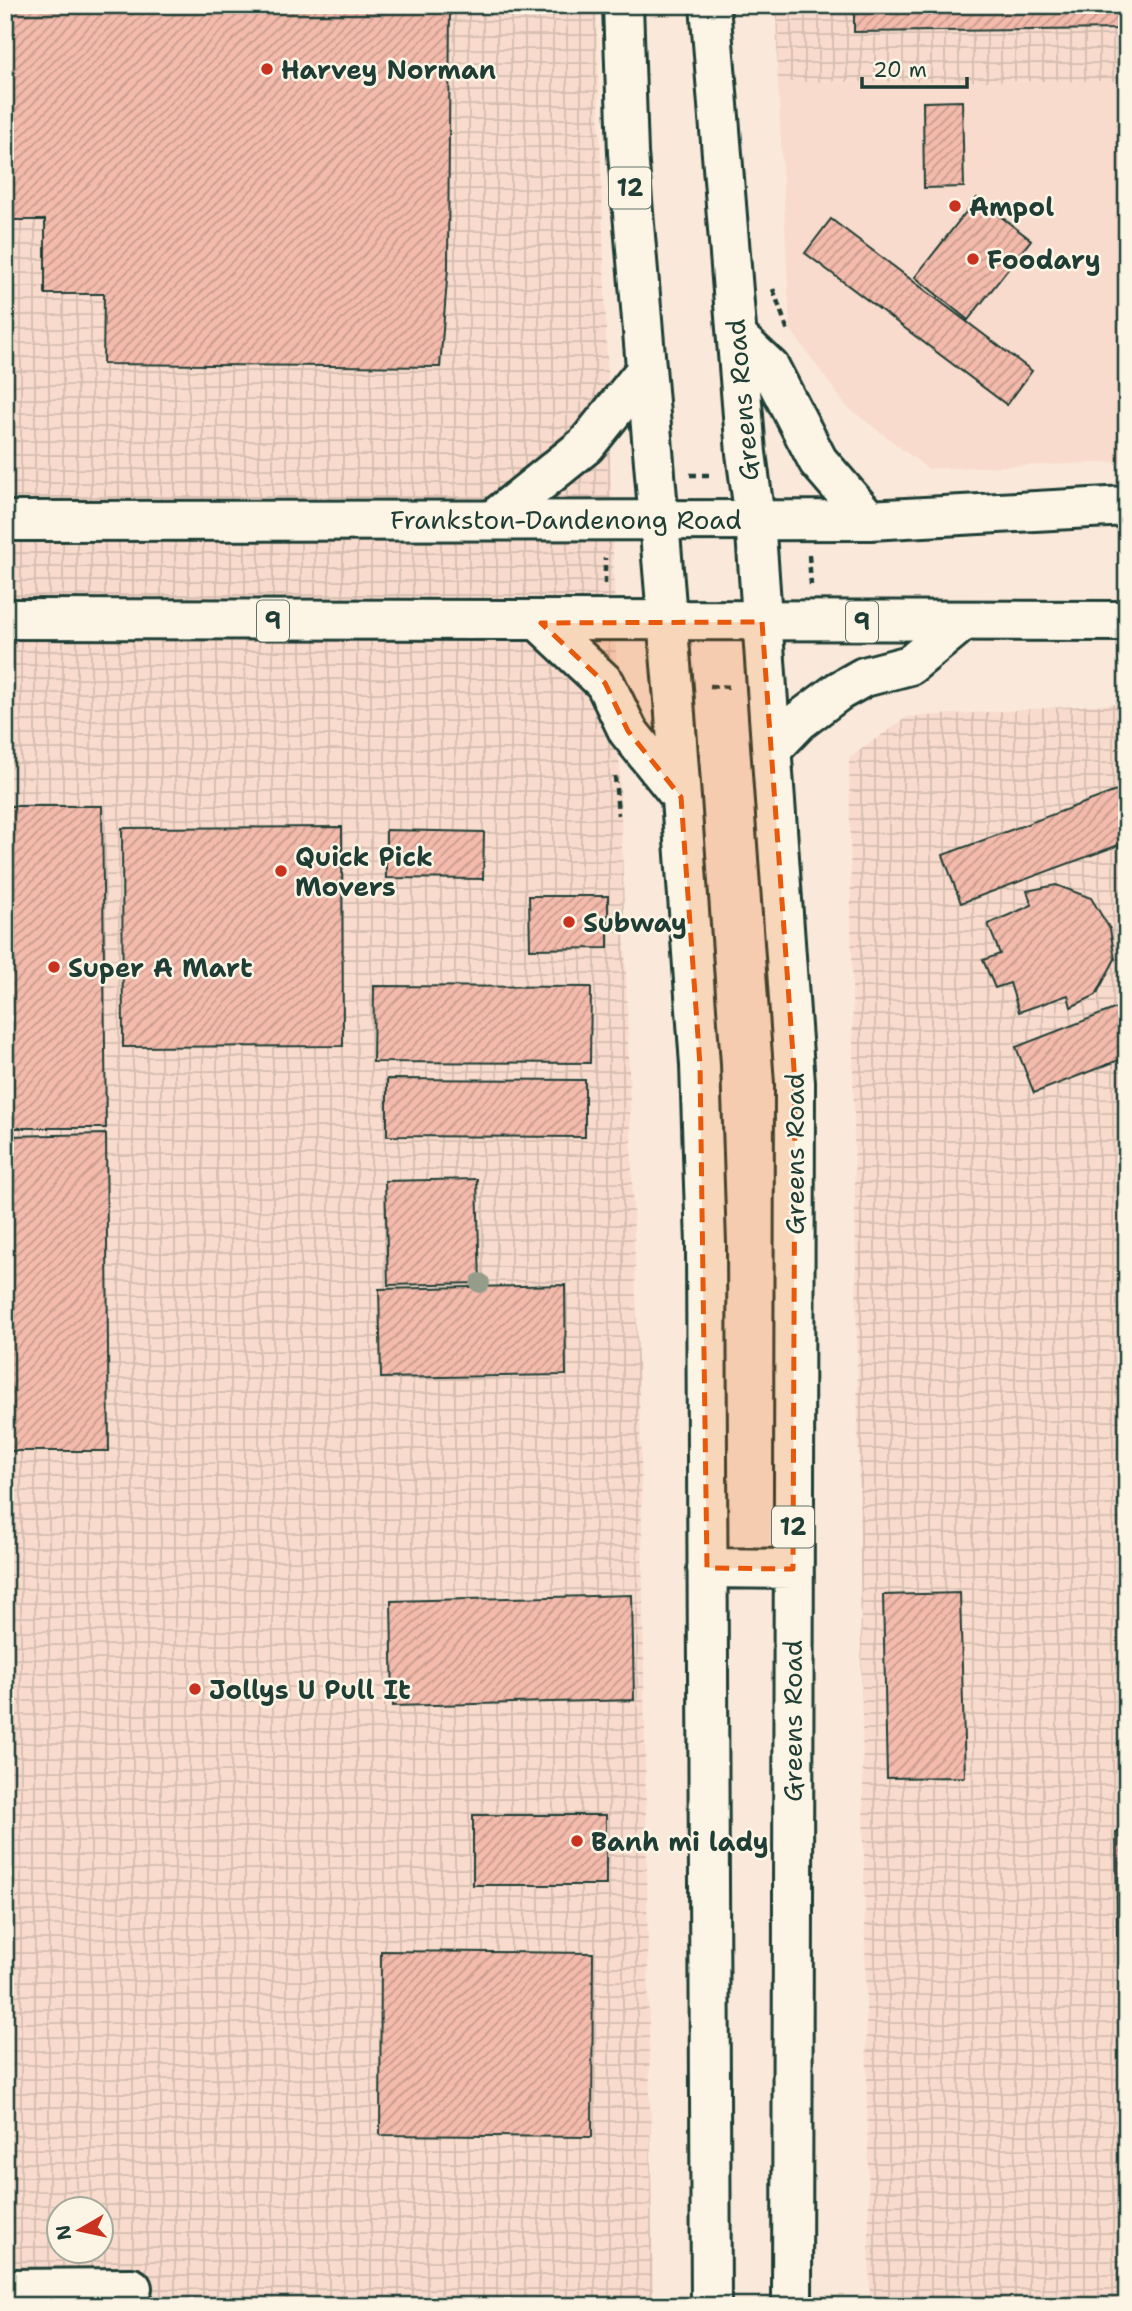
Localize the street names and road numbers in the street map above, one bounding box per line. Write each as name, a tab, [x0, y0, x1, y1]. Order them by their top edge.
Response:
road number: 12	[609, 168, 651, 208]
street label: Greens Road	[717, 318, 767, 482]
street label: Frankston-Dandenong Road	[390, 502, 742, 537]
road number: 9	[257, 600, 289, 642]
road number: 9	[846, 602, 878, 642]
street label: Greens Road	[777, 1073, 812, 1235]
road number: 12	[772, 1506, 814, 1548]
street label: Greens Road	[775, 1640, 810, 1802]

